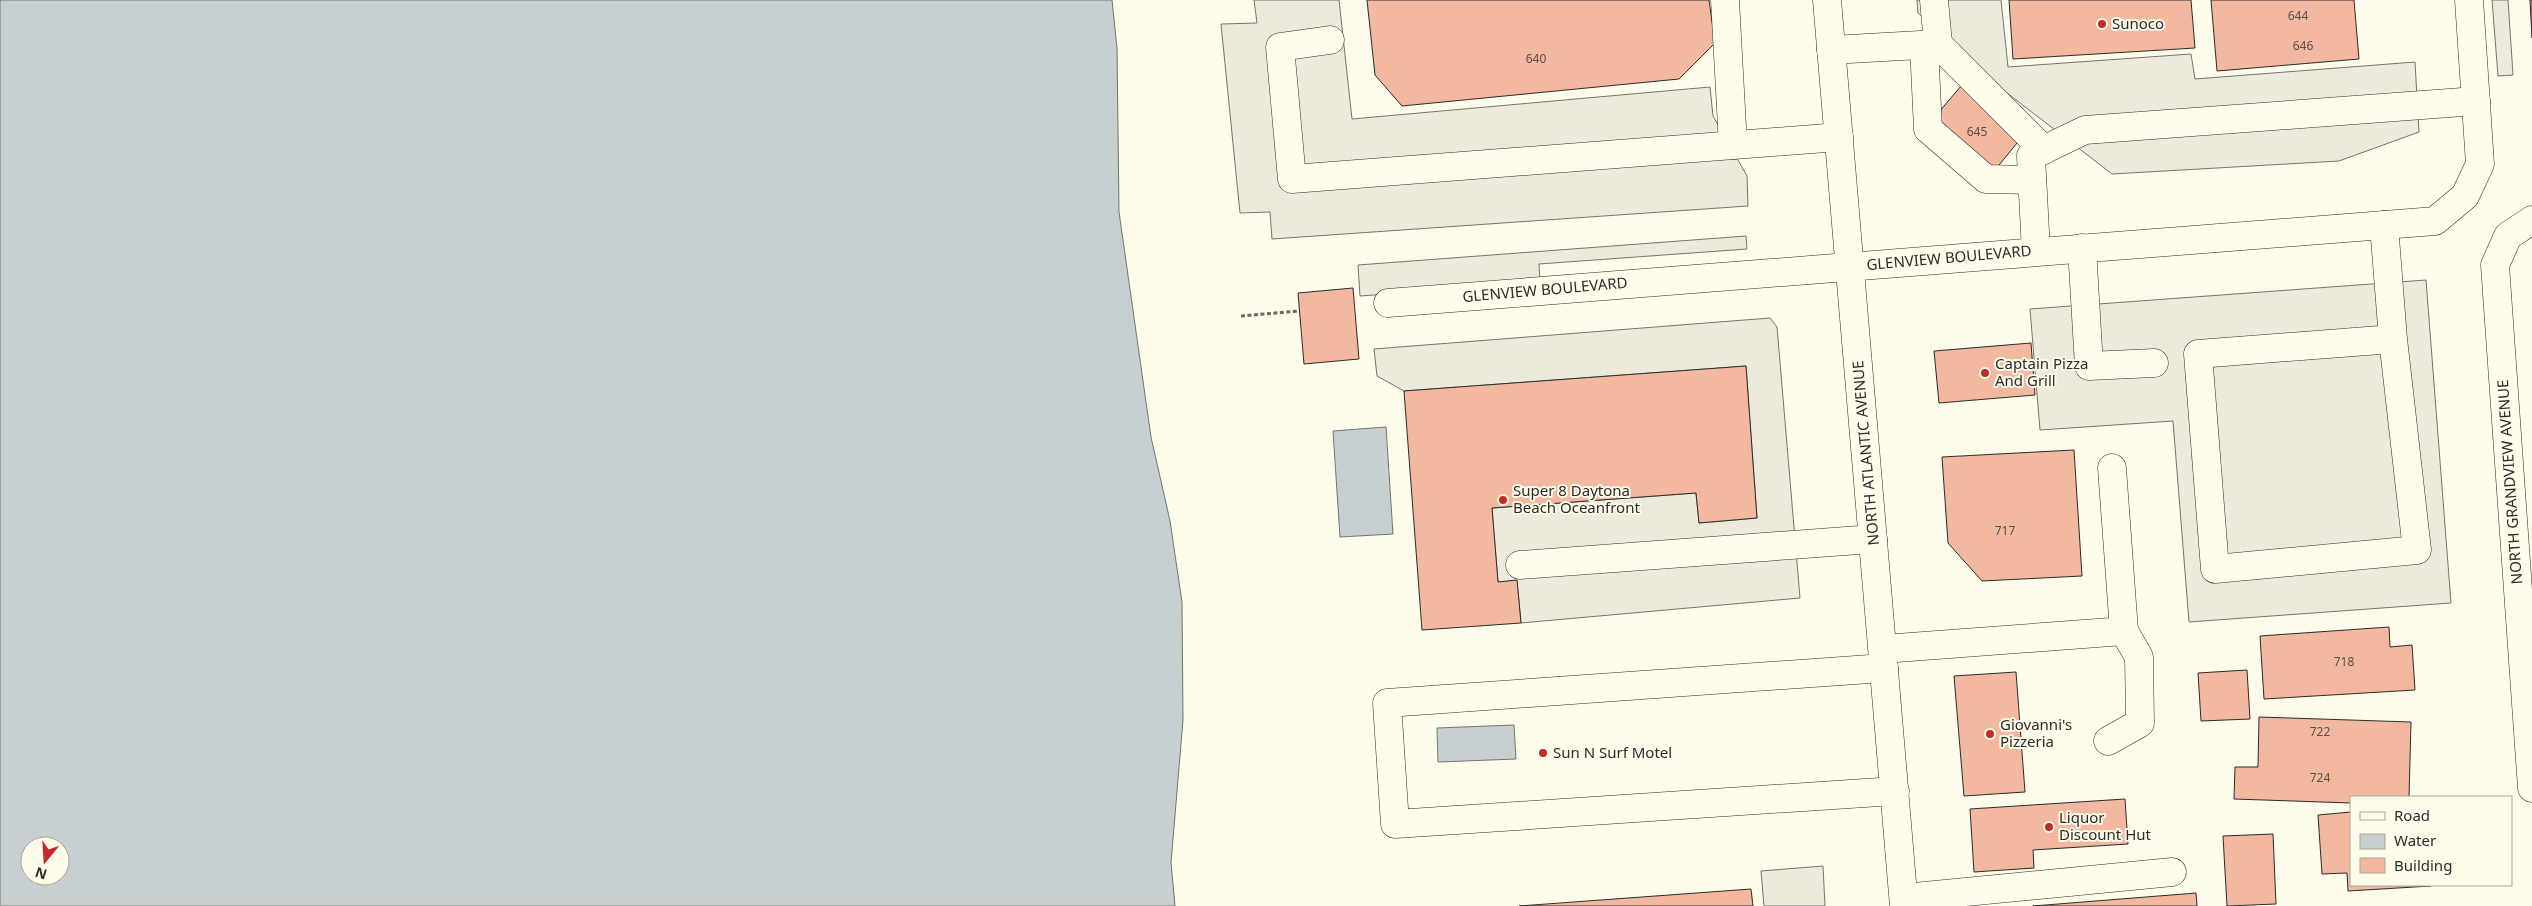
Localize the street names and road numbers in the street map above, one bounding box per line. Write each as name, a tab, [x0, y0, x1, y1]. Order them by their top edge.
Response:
street label: GLENVIEW BOULEVARD	[1866, 240, 2032, 274]
street label: GLENVIEW BOULEVARD	[1462, 272, 1628, 306]
street label: NORTH ATLANTIC AVENUE	[1847, 360, 1883, 546]
street label: NORTH GRANDVIEW AVENUE	[2492, 379, 2526, 585]

